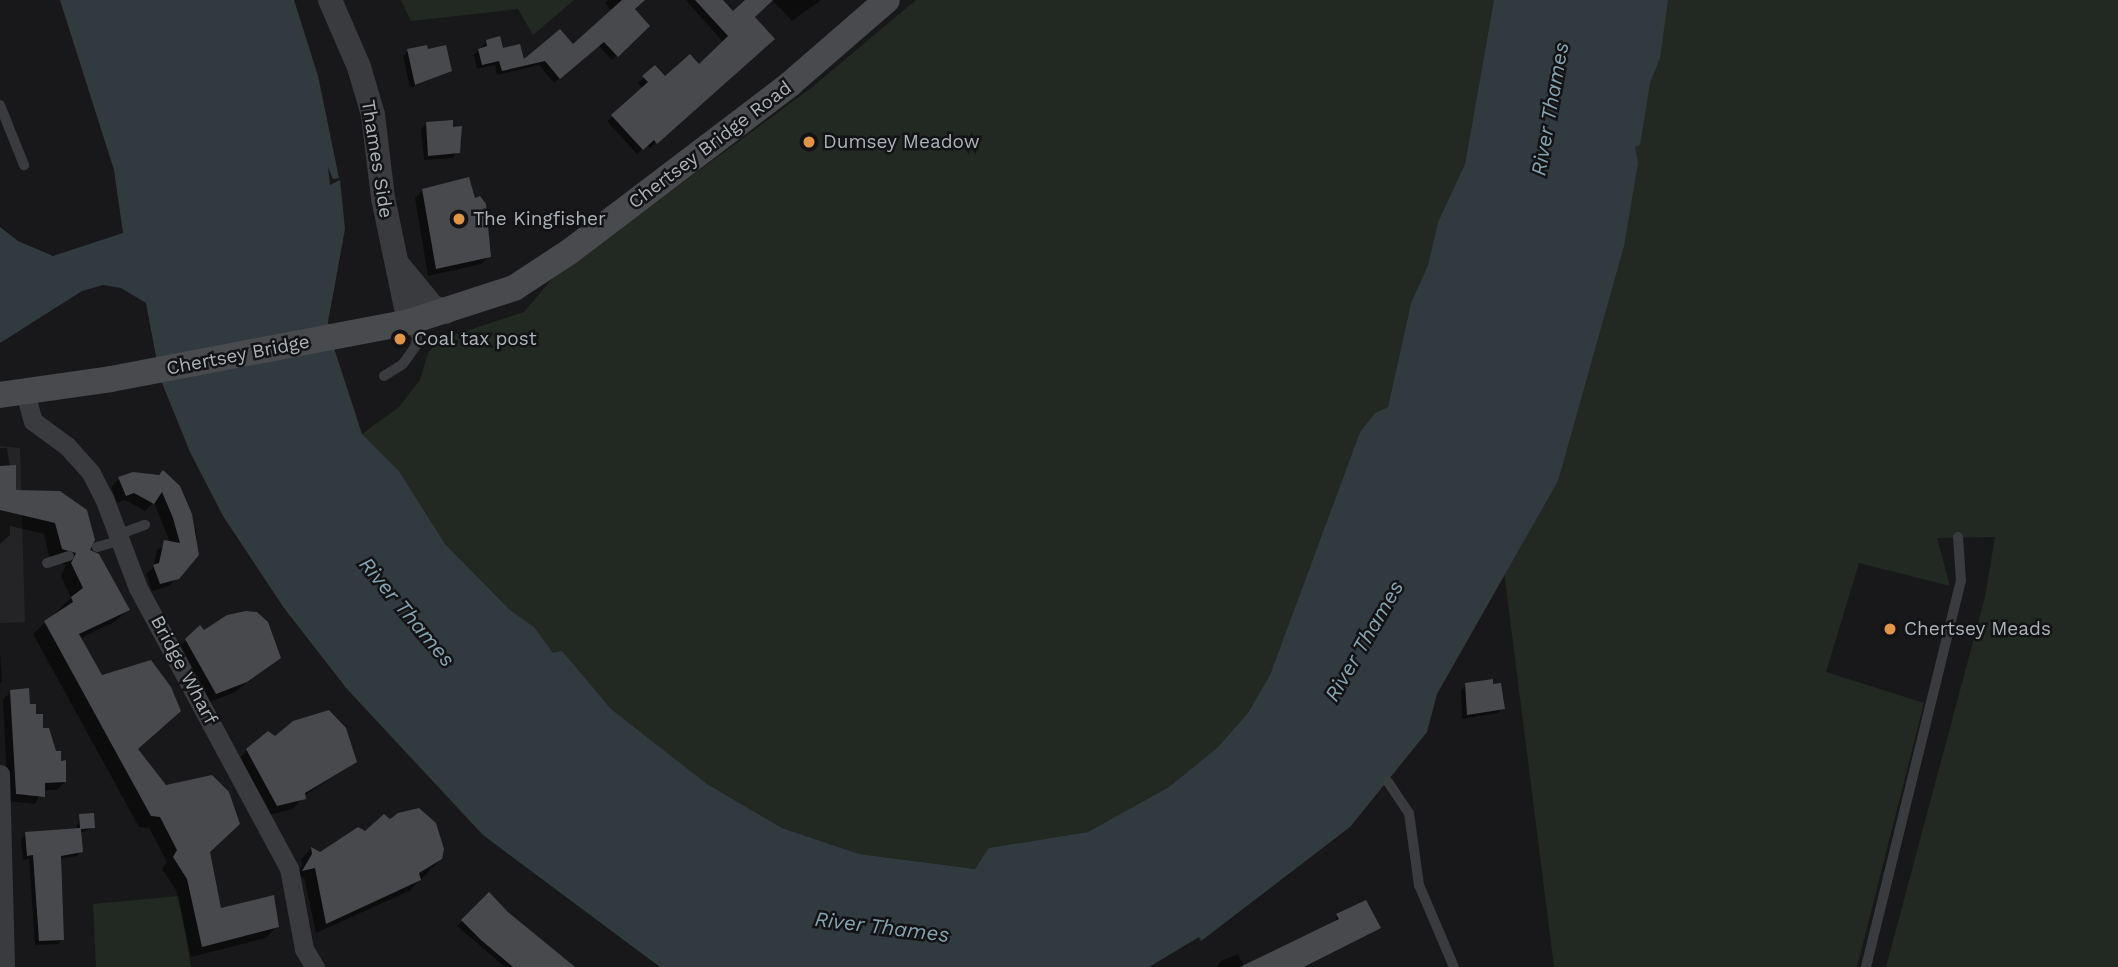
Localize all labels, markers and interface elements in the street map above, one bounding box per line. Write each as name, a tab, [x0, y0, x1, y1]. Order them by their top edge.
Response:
water label: River Thames	[1526, 40, 1574, 178]
street label: Chertsey Bridge Road	[624, 76, 796, 214]
street label: Thames Side	[356, 98, 398, 220]
place label: Dumsey Meadow	[823, 131, 980, 153]
marker: Dumsey Meadow	[801, 134, 817, 150]
place label: The Kingfisher	[473, 208, 606, 230]
marker: The Kingfisher	[451, 211, 467, 227]
place label: Coal tax post	[414, 328, 538, 350]
street label: Chertsey Bridge	[164, 330, 312, 380]
marker: Coal tax post	[392, 331, 408, 347]
water label: River Thames	[354, 552, 460, 672]
water label: River Thames	[1319, 576, 1409, 706]
street label: Bridge Wharf	[146, 611, 222, 729]
place label: Chertsey Meads	[1904, 618, 2051, 640]
marker: Chertsey Meads	[1882, 621, 1898, 637]
water label: River Thames	[813, 906, 951, 948]

